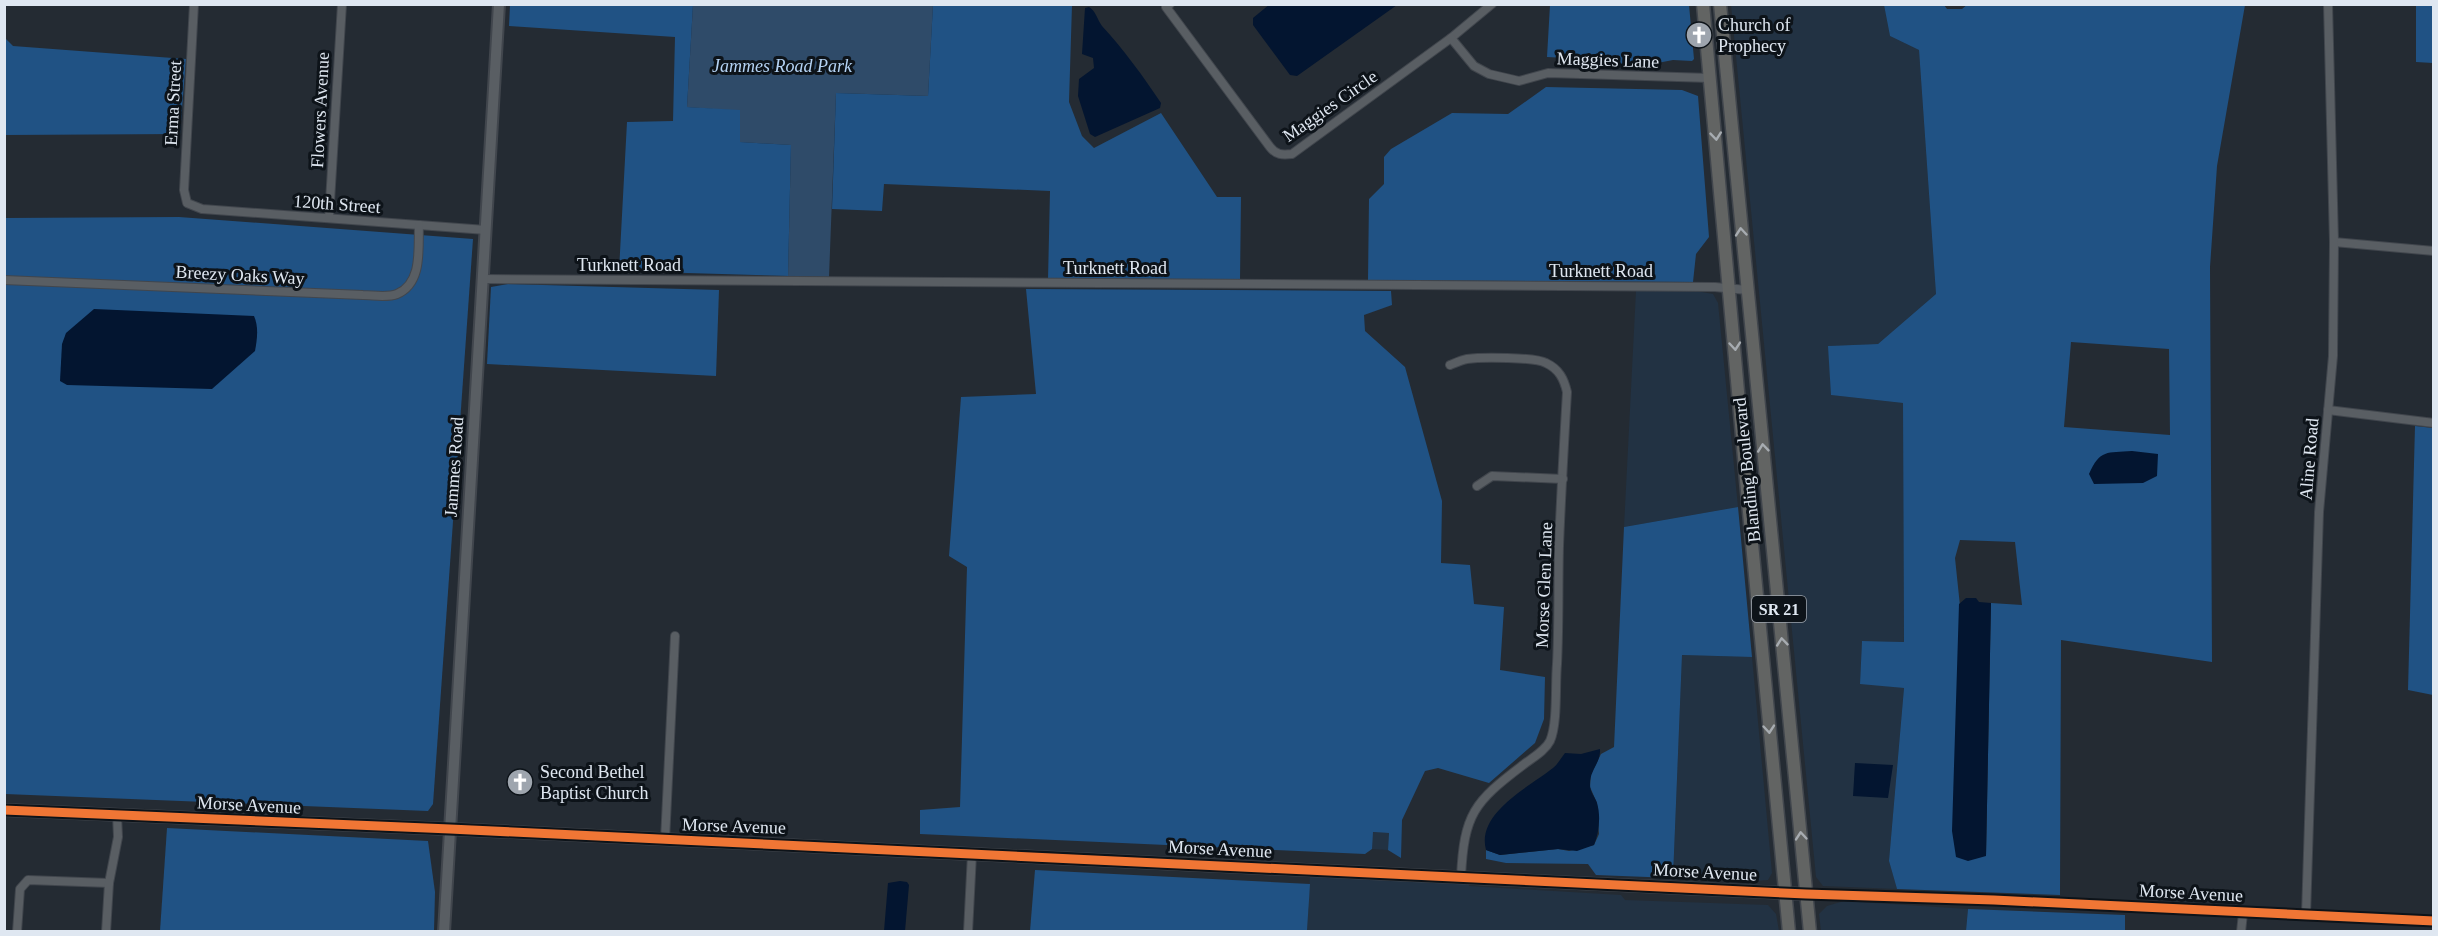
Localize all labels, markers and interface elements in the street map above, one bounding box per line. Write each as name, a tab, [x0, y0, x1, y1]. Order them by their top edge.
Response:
place label: Church of Prophecy	[1718, 15, 1790, 56]
church icon: Church of Prophecy	[1684, 20, 1714, 50]
street label: Maggies Lane	[1556, 48, 1660, 72]
street label: Flowers Avenue	[307, 51, 333, 169]
park label: Jammes Road Park	[712, 56, 853, 76]
street label: Erma Street	[161, 60, 185, 146]
street label: Maggies Circle	[1279, 66, 1381, 146]
one-way arrow	[1709, 131, 1722, 140]
street label: 120th Street	[293, 191, 381, 217]
one-way arrow	[1735, 227, 1748, 236]
street label: Turknett Road	[577, 255, 681, 275]
street label: Turknett Road	[1063, 258, 1167, 278]
street label: Turknett Road	[1549, 261, 1653, 281]
street label: Breezy Oaks Way	[175, 262, 305, 288]
one-way arrow	[1728, 342, 1741, 351]
street label: Blanding Boulevard	[1729, 397, 1765, 543]
street label: Jammes Road	[441, 416, 467, 518]
street label: Aline Road	[2295, 417, 2323, 501]
one-way arrow	[1758, 443, 1770, 452]
street label: Morse Glen Lane	[1532, 522, 1556, 648]
road number: SR 21	[1752, 596, 1806, 622]
one-way arrow	[1776, 637, 1789, 647]
one-way arrow	[1762, 724, 1775, 733]
place label: Second Bethel Baptist Church	[540, 762, 649, 803]
church icon: Second Bethel Baptist Church	[505, 767, 535, 797]
street label: Morse Avenue	[196, 792, 302, 818]
street label: Morse Avenue	[682, 814, 786, 838]
one-way arrow	[1795, 832, 1808, 841]
street label: Morse Avenue	[1167, 836, 1273, 862]
street label: Morse Avenue	[1652, 859, 1758, 885]
street label: Morse Avenue	[2138, 880, 2244, 906]

